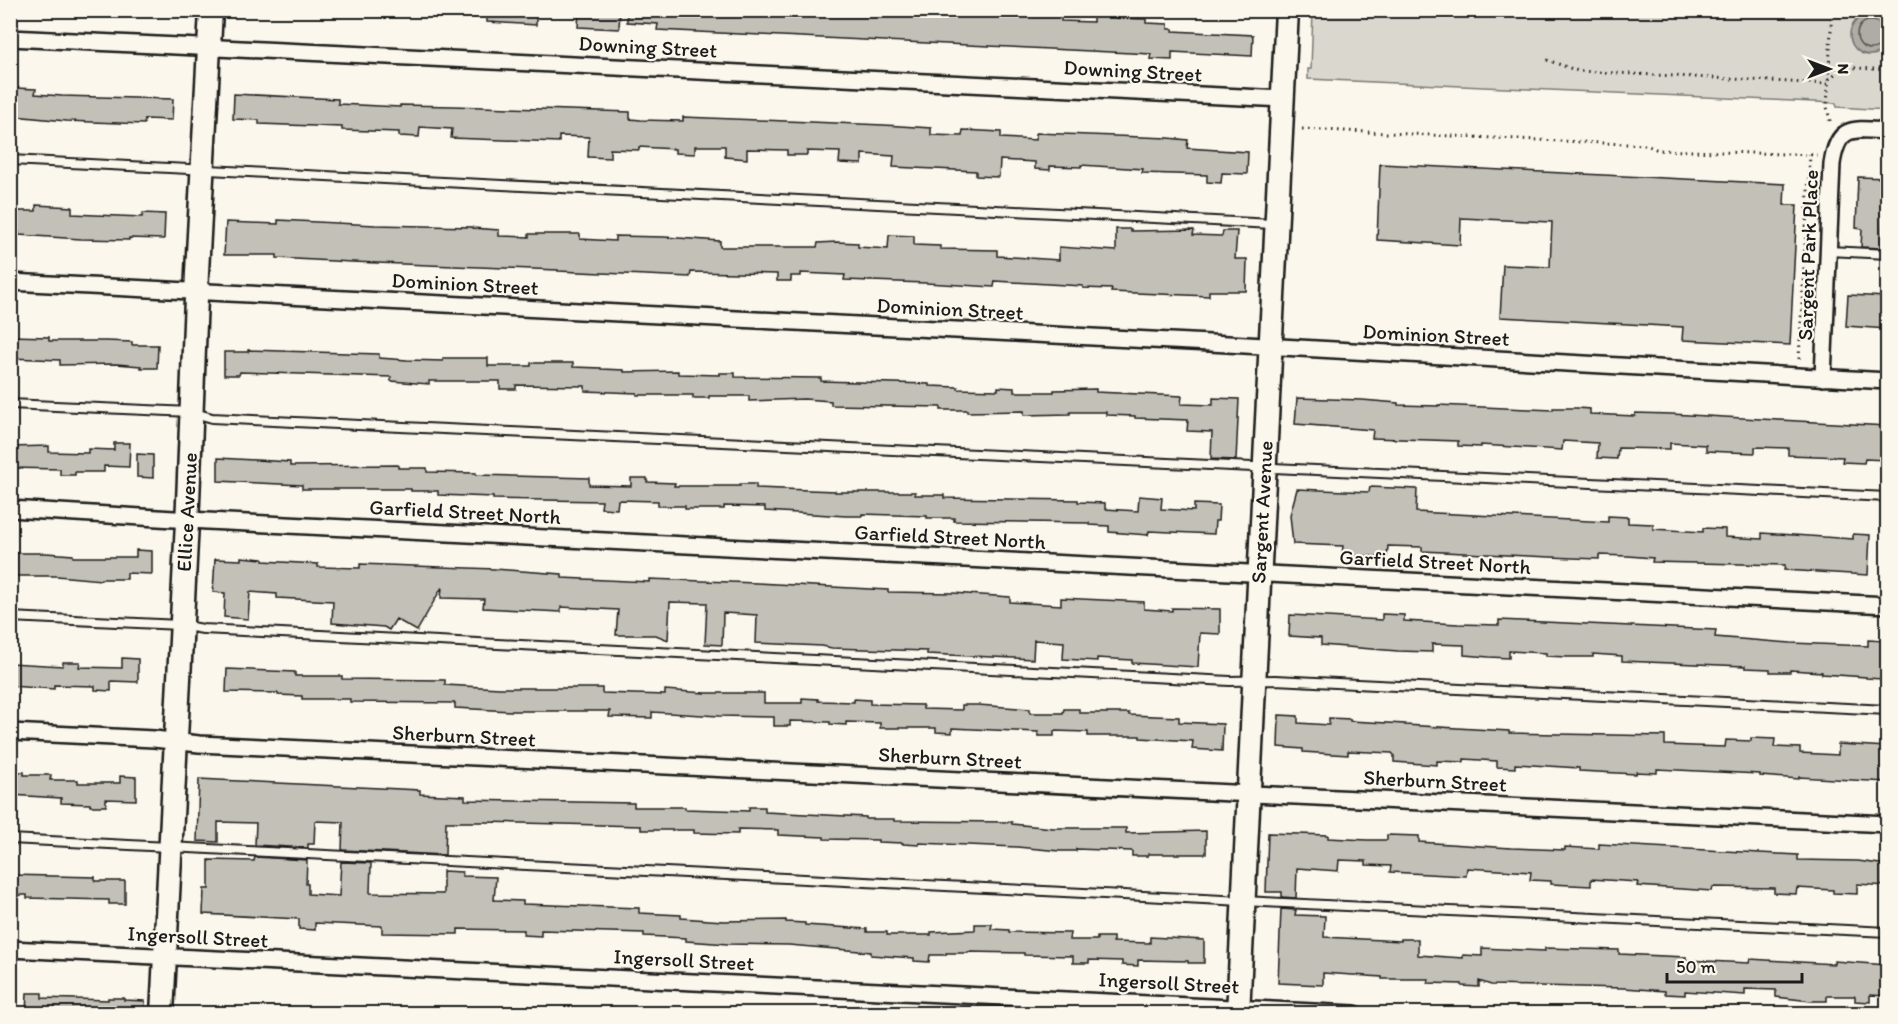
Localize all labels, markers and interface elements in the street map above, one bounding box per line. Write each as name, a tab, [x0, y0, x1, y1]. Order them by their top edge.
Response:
street label: Downing Street	[578, 30, 718, 63]
north arrow	[1799, 39, 1859, 99]
street label: Downing Street	[1063, 54, 1203, 87]
text: N	[1834, 64, 1853, 74]
street label: Sargent Park Place	[1792, 169, 1823, 341]
street label: Dominion Street	[391, 267, 539, 300]
street label: Dominion Street	[876, 292, 1024, 325]
street label: Dominion Street	[1362, 318, 1510, 351]
street label: Sargent Avenue	[1245, 440, 1278, 584]
street label: Ellice Avenue	[171, 452, 202, 572]
street label: Garfield Street North	[369, 494, 561, 529]
street label: Garfield Street North	[854, 519, 1046, 554]
street label: Garfield Street North	[1339, 544, 1531, 579]
street label: Sherburn Street	[392, 719, 537, 752]
street label: Sherburn Street	[878, 741, 1023, 774]
street label: Sherburn Street	[1363, 764, 1508, 797]
street label: Ingersoll Street	[127, 920, 269, 953]
street label: Ingersoll Street	[613, 943, 755, 976]
scale bar	[1667, 946, 1802, 984]
text: 50 m	[1676, 956, 1716, 978]
street label: Ingersoll Street	[1098, 966, 1240, 999]

